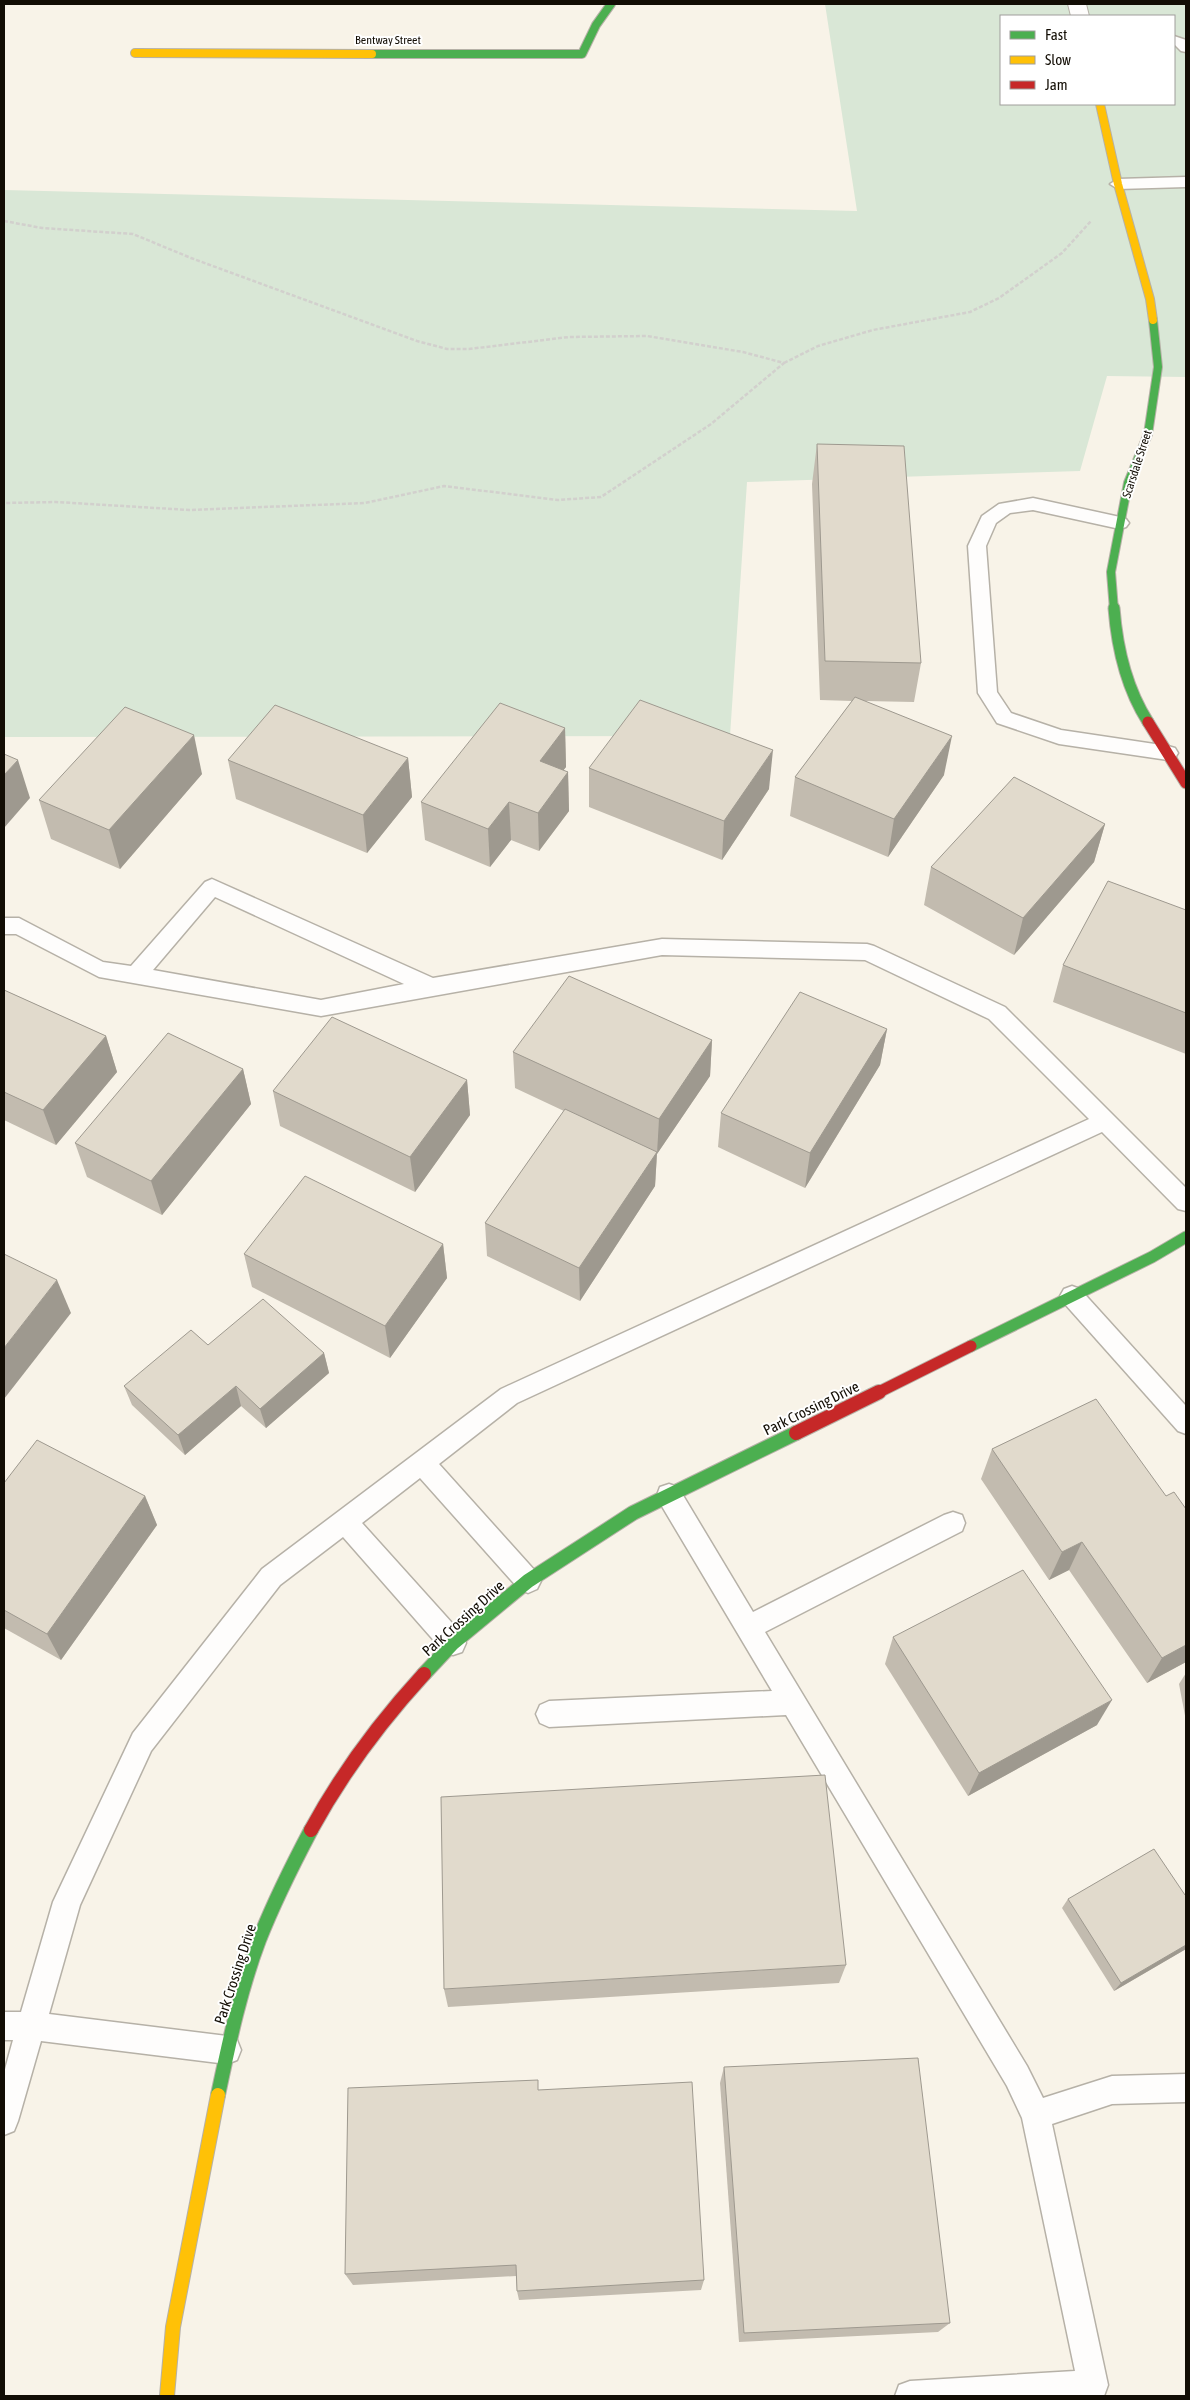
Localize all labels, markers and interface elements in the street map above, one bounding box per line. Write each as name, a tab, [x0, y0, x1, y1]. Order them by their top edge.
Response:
legend	[1000, 15, 1175, 105]
text: Fast	[1045, 26, 1067, 43]
street label: Bentway Street	[355, 33, 422, 47]
text: Slow	[1045, 51, 1071, 68]
text: Jam	[1045, 76, 1068, 93]
street label: Scarsdale Street	[1119, 428, 1155, 500]
street label: Park Crossing Drive	[760, 1377, 862, 1438]
street label: Park Crossing Drive	[419, 1577, 508, 1659]
street label: Park Crossing Drive	[211, 1922, 259, 2026]

